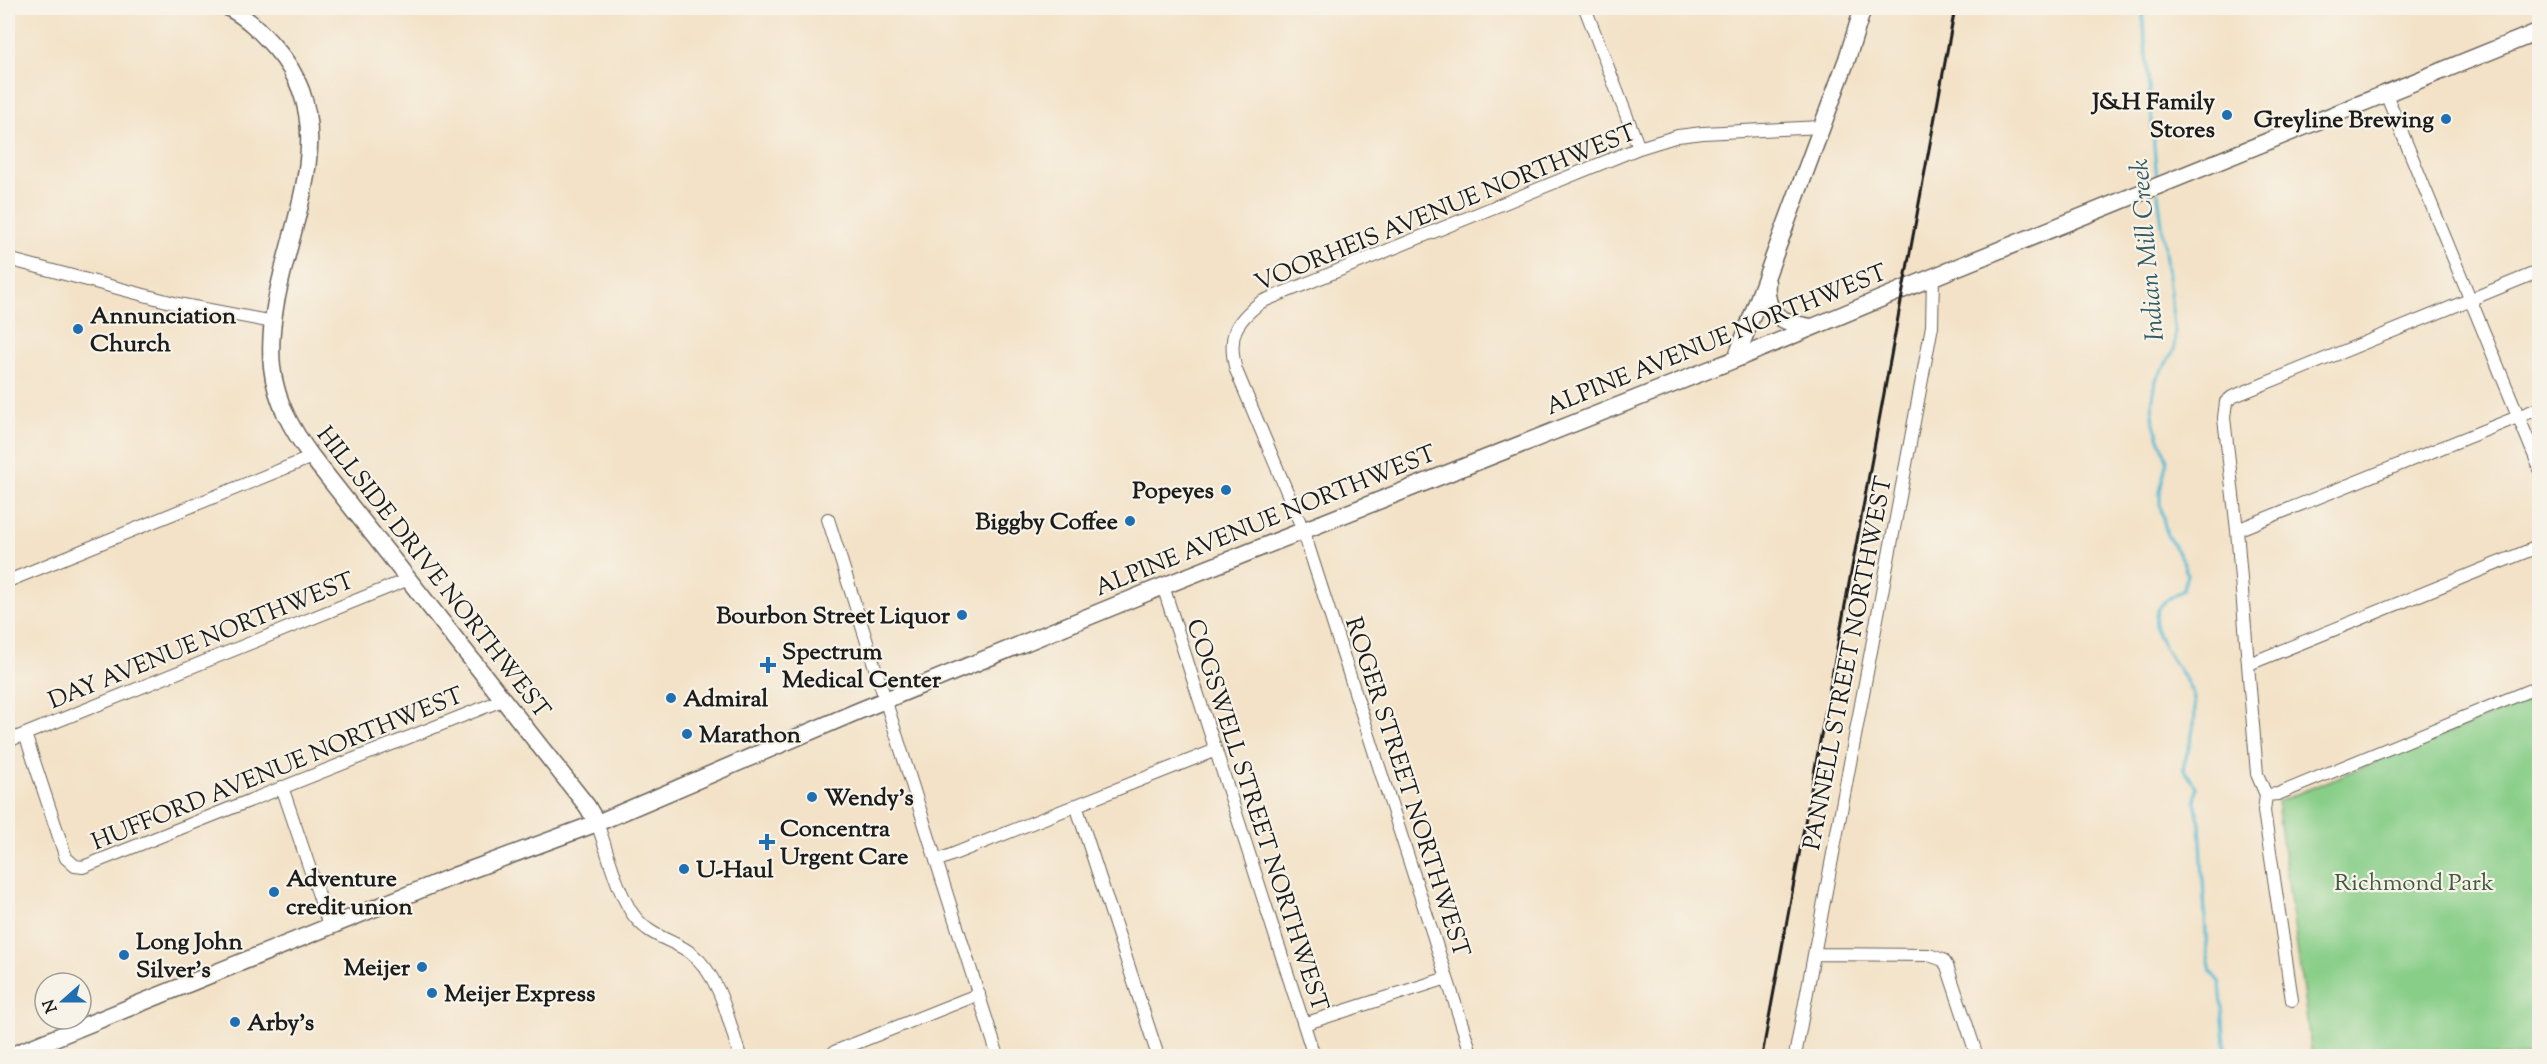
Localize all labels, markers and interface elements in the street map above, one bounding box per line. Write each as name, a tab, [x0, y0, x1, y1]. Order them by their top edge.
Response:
place label: J&H Family Stores	[2090, 86, 2215, 148]
place label: Greyline Brewing	[2254, 104, 2434, 138]
marker: J&H Family Stores	[2220, 108, 2234, 122]
marker: Greyline Brewing	[2439, 112, 2453, 126]
street label: VOORHEIS AVENUE NORTHWEST	[1250, 116, 1642, 301]
water label: Indian Mill Creek	[2122, 157, 2175, 342]
street label: ALPINE AVENUE NORTHWEST	[1541, 257, 1893, 425]
place label: Annunciation Church	[90, 300, 237, 362]
marker: Annunciation Church	[71, 322, 85, 336]
street label: HILLSIDE DRIVE NORTHWEST	[307, 420, 558, 727]
street label: ALPINE AVENUE NORTHWEST	[1090, 438, 1442, 606]
street label: PANNELL STREET NORTHWEST	[1796, 474, 1902, 853]
place label: Popeyes	[1132, 475, 1214, 509]
marker: Popeyes	[1219, 483, 1233, 497]
place label: Biggby Coffee	[975, 506, 1118, 540]
marker: Biggby Coffee	[1123, 514, 1137, 528]
street label: DAY AVENUE NORTHWEST	[44, 565, 360, 719]
place label: Bourbon Street Liquor	[716, 600, 951, 634]
marker: Bourbon Street Liquor	[955, 608, 969, 622]
street label: ROGER STREET NORTHWEST	[1335, 613, 1477, 962]
street label: COGSWELL STREET NORTHWEST	[1176, 615, 1336, 1016]
place label: Spectrum Medical Center	[782, 636, 942, 698]
marker: Spectrum Medical Center	[759, 656, 777, 674]
street label: HUFFORD AVENUE NORTHWEST	[87, 679, 469, 860]
place label: Admiral	[683, 683, 768, 717]
marker: Admiral	[664, 691, 678, 705]
place label: Marathon	[699, 719, 802, 753]
marker: Marathon	[680, 727, 694, 741]
place label: Wendy's	[824, 782, 914, 816]
marker: Wendy's	[805, 790, 819, 804]
place label: Concentra Urgent Care	[780, 813, 909, 875]
marker: Concentra Urgent Care	[758, 833, 776, 851]
place label: U-Haul	[696, 854, 774, 888]
marker: U-Haul	[677, 862, 691, 876]
place label: Adventure credit union	[286, 863, 413, 925]
park label: Richmond Park	[2334, 867, 2494, 901]
marker: Adventure credit union	[267, 885, 281, 899]
place label: Long John Silver's	[136, 926, 243, 988]
marker: Long John Silver's	[117, 948, 131, 962]
place label: Meijer	[343, 952, 411, 986]
marker: Meijer	[415, 960, 429, 974]
north arrow	[33, 971, 93, 1031]
place label: Meijer Express	[444, 978, 595, 1012]
marker: Meijer Express	[425, 986, 439, 1000]
text: N	[38, 995, 64, 1016]
place label: Arby's	[247, 1007, 314, 1041]
marker: Arby's	[228, 1015, 242, 1029]

